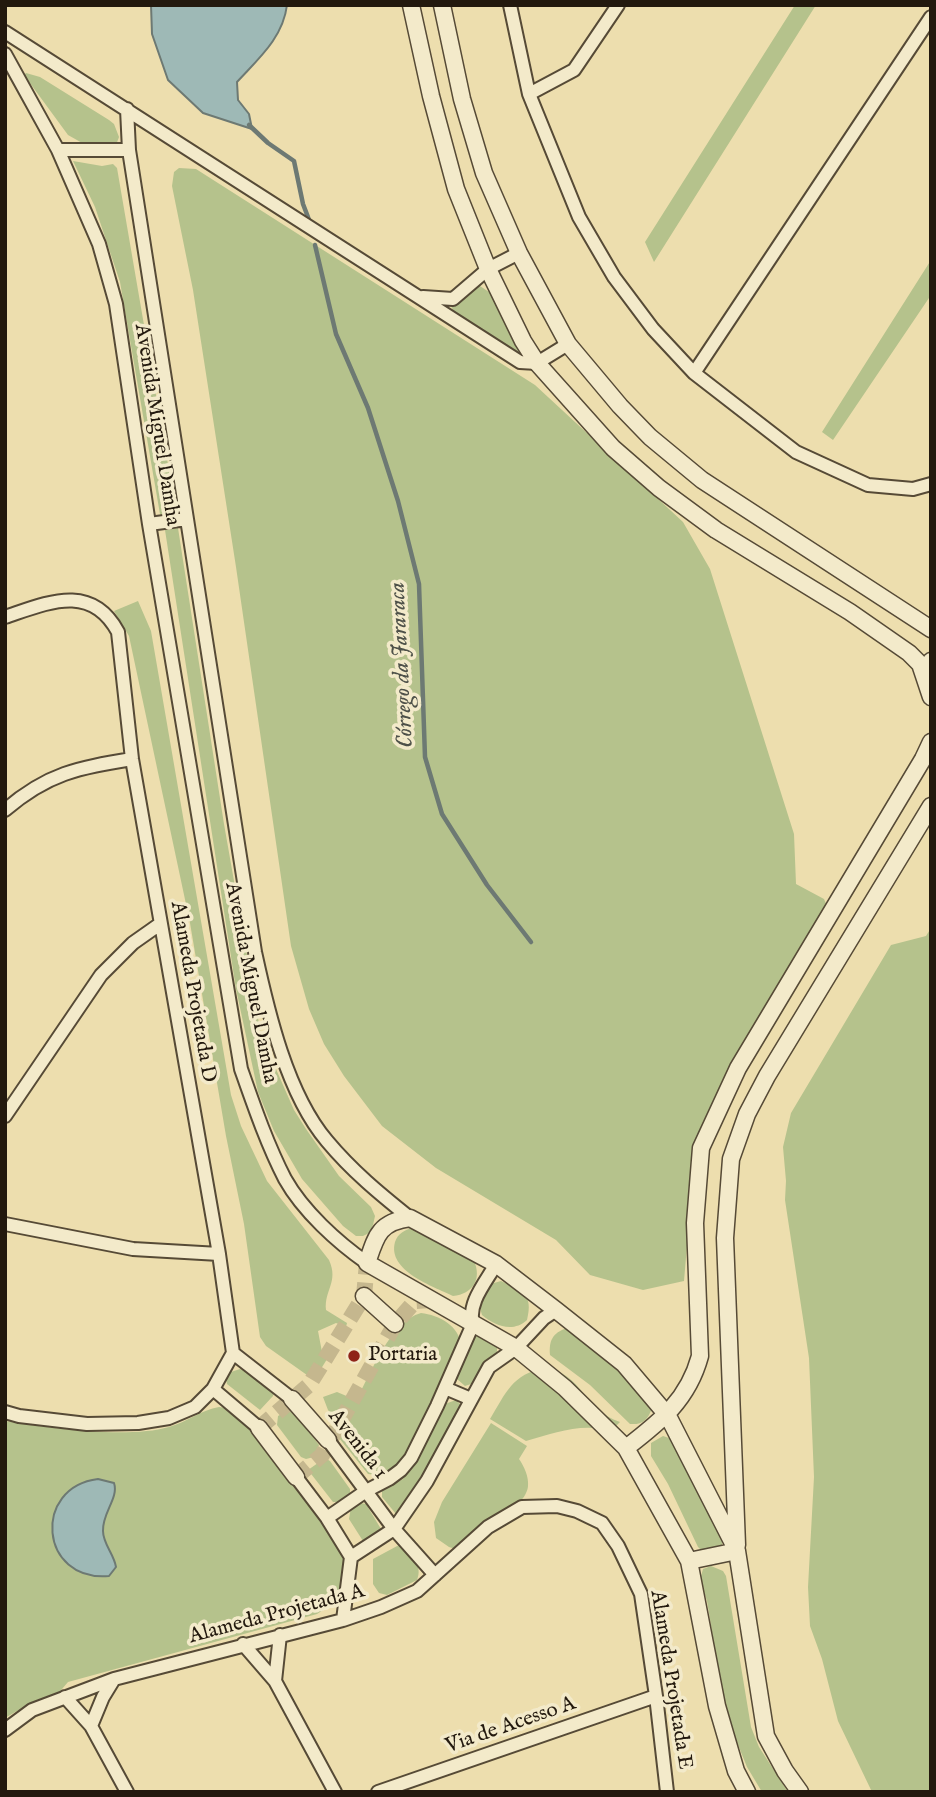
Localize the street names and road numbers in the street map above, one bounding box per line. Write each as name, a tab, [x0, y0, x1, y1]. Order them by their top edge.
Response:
street label: Avenida Miguel Damha	[128, 322, 184, 528]
street label: Avenida Miguel Damha	[218, 880, 282, 1086]
street label: Alameda Projetada D	[164, 900, 220, 1084]
street label: Avenida 1	[322, 1405, 392, 1485]
street label: Alameda Projetada A	[186, 1579, 368, 1651]
street label: Alameda Projetada E	[643, 1589, 697, 1771]
street label: Via de Acesso A	[443, 1692, 579, 1760]

